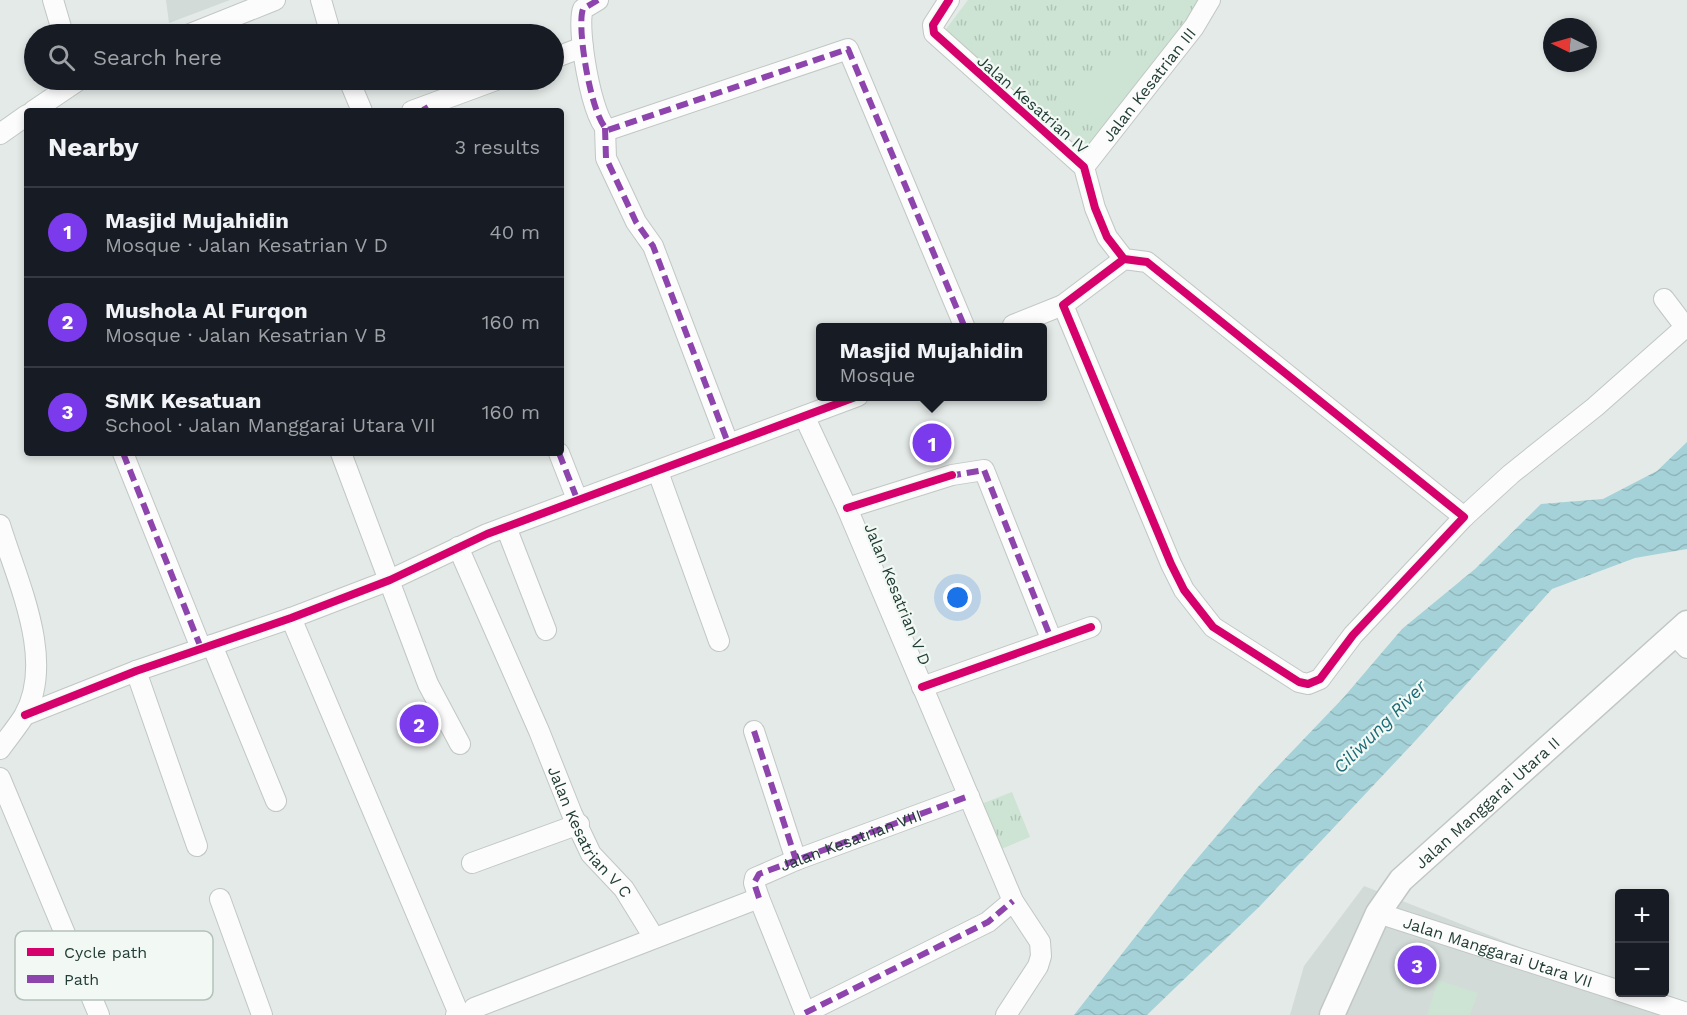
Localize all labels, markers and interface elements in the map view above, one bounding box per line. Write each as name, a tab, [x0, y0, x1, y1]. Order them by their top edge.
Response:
north arrow	[1543, 18, 1597, 72]
search box	[24, 24, 564, 90]
street label: Jalan Kesatrian III	[1099, 24, 1200, 146]
icon: search	[45, 41, 78, 74]
text: Search here	[93, 45, 222, 70]
street label: Jalan Kesatrian IV	[973, 51, 1092, 158]
text: Nearby	[48, 132, 139, 162]
text: 3 results	[455, 135, 540, 159]
text: Masjid Mujahidin	[105, 208, 289, 233]
text: 1	[63, 220, 72, 244]
text: 40 m	[489, 220, 540, 244]
text: Mosque · Jalan Kesatrian V D	[105, 233, 388, 257]
text: Mushola Al Furqon	[105, 298, 308, 323]
text: 2	[62, 310, 73, 334]
text: 160 m	[482, 310, 540, 334]
text: Mosque · Jalan Kesatrian V B	[105, 323, 387, 347]
popup	[816, 323, 1047, 401]
text: Masjid Mujahidin	[840, 338, 1023, 363]
text: Mosque	[840, 363, 915, 387]
text: SMK Kesatuan	[105, 388, 261, 413]
text: 3	[62, 400, 73, 424]
text: 160 m	[482, 400, 540, 424]
text: School · Jalan Manggarai Utara VII	[105, 413, 436, 437]
pin: 1	[912, 420, 952, 466]
street label: Jalan Kesatrian V D	[860, 520, 935, 668]
your location	[943, 583, 972, 612]
water label: Ciliwung River	[1329, 675, 1431, 777]
pin: 2	[400, 702, 438, 746]
street label: Jalan Manggarai Utara II	[1411, 733, 1564, 873]
street label: Jalan Kesatrian V C	[544, 763, 636, 901]
street label: Jalan Kesatrian VIII	[778, 805, 924, 875]
map controls	[1615, 889, 1669, 997]
button: +	[1615, 889, 1669, 943]
street label: Jalan Manggarai Utara VII	[1401, 913, 1595, 992]
legend	[15, 931, 213, 1000]
pin: 3	[1398, 942, 1436, 988]
text: Cycle path	[64, 943, 147, 962]
button: −	[1615, 943, 1669, 997]
text: Path	[64, 970, 99, 989]

